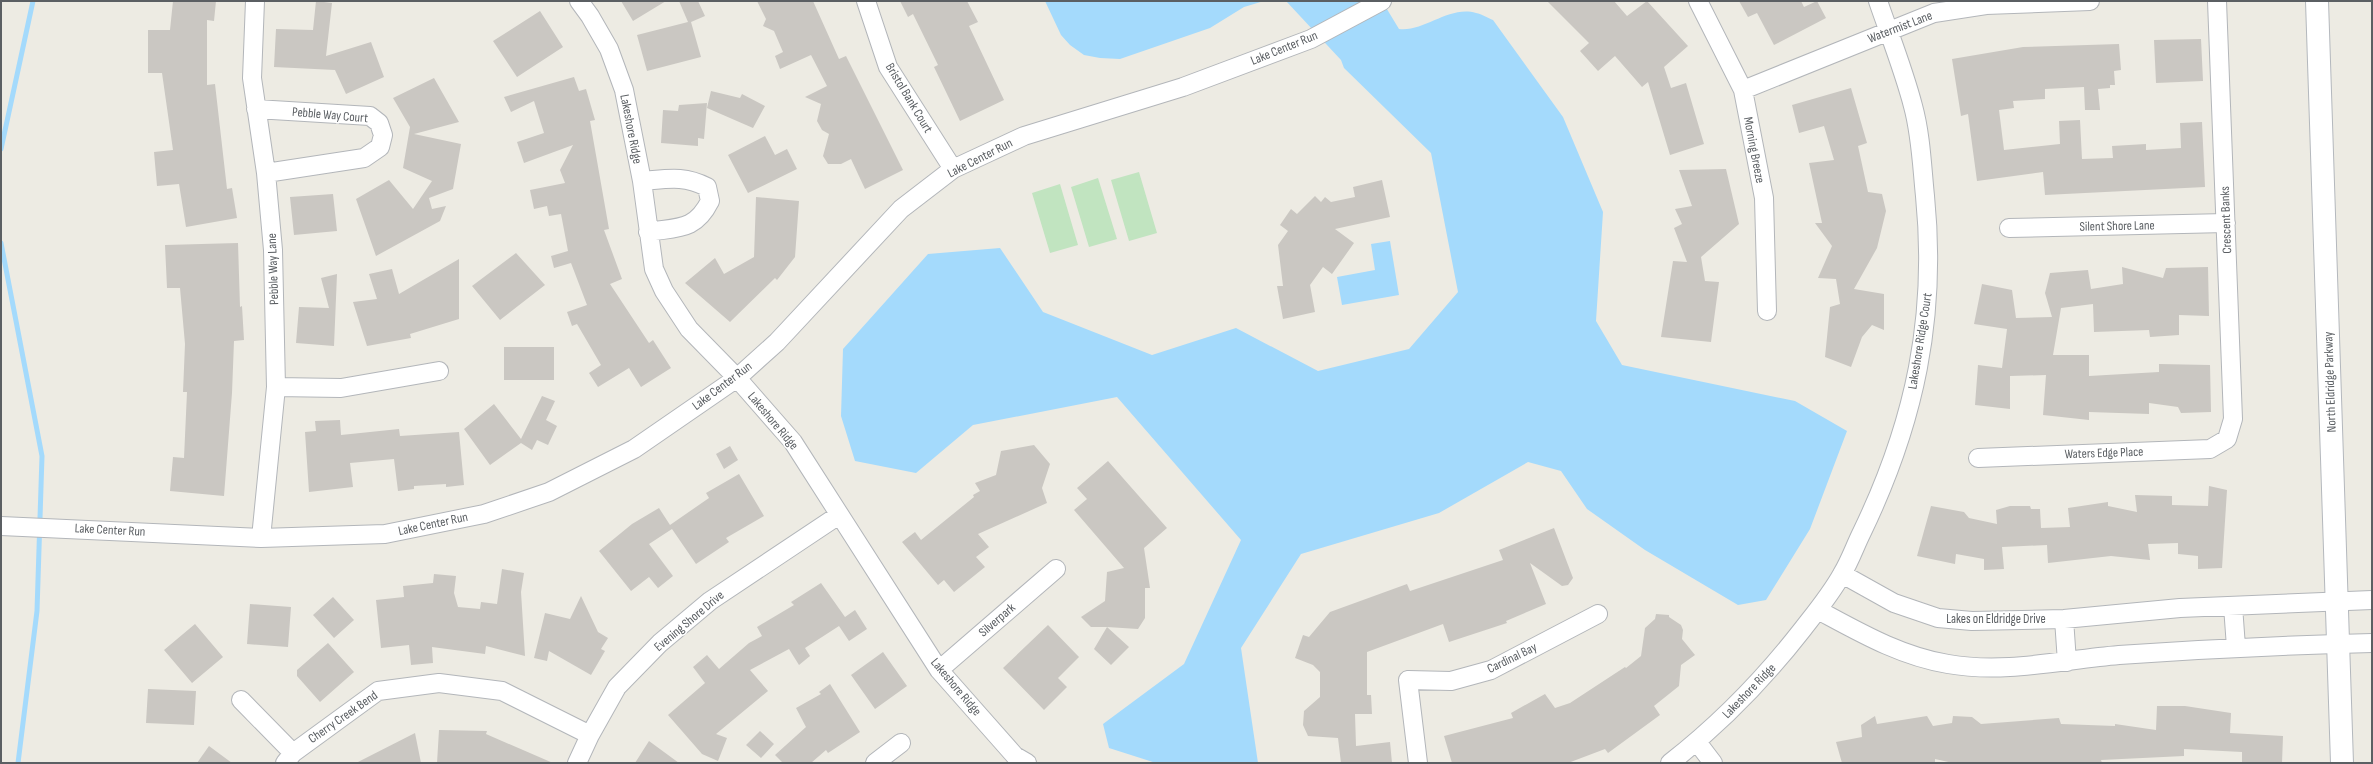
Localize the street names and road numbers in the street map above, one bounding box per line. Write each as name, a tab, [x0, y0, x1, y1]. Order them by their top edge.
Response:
street label: Watermist Lane	[1865, 7, 1935, 47]
street label: Lake Center Run	[1248, 27, 1320, 69]
street label: Bristol Bank Court	[882, 60, 936, 136]
street label: Lakeshore Ridge	[616, 93, 646, 165]
street label: Pebble Way Court	[291, 104, 369, 126]
street label: Morning Breeze	[1740, 116, 1768, 184]
street label: Lake Center Run	[945, 135, 1015, 181]
street label: Crescent Banks	[2217, 186, 2235, 254]
street label: Silent Shore Lane	[2079, 217, 2155, 235]
street label: Pebble Way Lane	[264, 233, 282, 305]
street label: Lakeshore Ridge Court	[1904, 292, 1936, 390]
street label: North Eldridge Parkway	[2320, 331, 2340, 433]
street label: Lake Center Run	[689, 358, 755, 414]
street label: Lakeshore Ridge	[744, 389, 802, 453]
street label: Waters Edge Place	[2064, 444, 2144, 462]
street label: Lake Center Run	[397, 509, 469, 539]
street label: Lake Center Run	[74, 520, 146, 540]
street label: Evening Shore Drive	[651, 587, 727, 655]
street label: Silverpark	[975, 600, 1019, 640]
street label: Lakes on Eldridge Drive	[1946, 611, 2046, 627]
street label: Cardinal Bay	[1485, 639, 1539, 677]
street label: Lakeshore Ridge	[927, 655, 985, 719]
street label: Lakeshore Ridge	[1719, 660, 1779, 722]
street label: Cherry Creek Bend	[305, 687, 381, 747]

